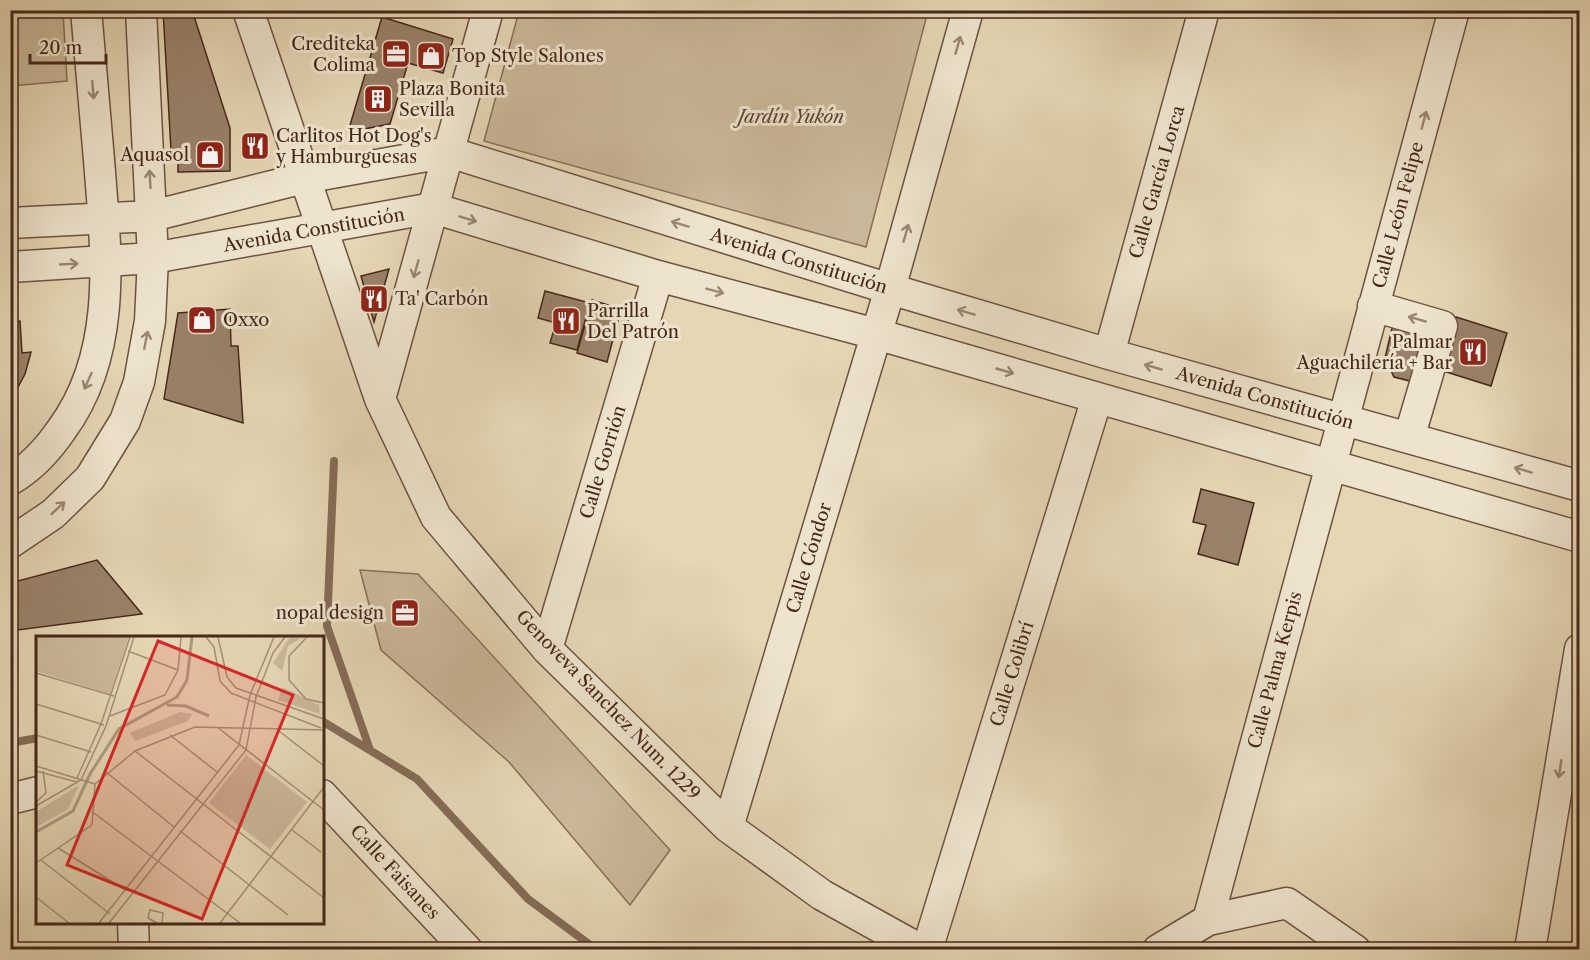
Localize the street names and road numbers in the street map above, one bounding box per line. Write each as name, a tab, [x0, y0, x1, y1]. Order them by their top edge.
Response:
street label: Calle García Lorca	[1125, 102, 1190, 261]
street label: Calle León Felipe	[1368, 139, 1428, 291]
street label: Avenida Constitución	[221, 203, 406, 257]
street label: Avenida Constitución	[707, 223, 890, 298]
street label: Avenida Constitución	[1173, 362, 1356, 434]
street label: Calle Gorrión	[575, 403, 631, 521]
street label: Calle Cóndor	[782, 500, 836, 616]
street label: Calle Palma Kerpis	[1243, 589, 1307, 751]
street label: Genoveva Sanchez Num. 1229	[511, 605, 705, 805]
street label: Calle Colibrí	[986, 618, 1039, 729]
street label: Calle Faisanes	[346, 820, 444, 924]

